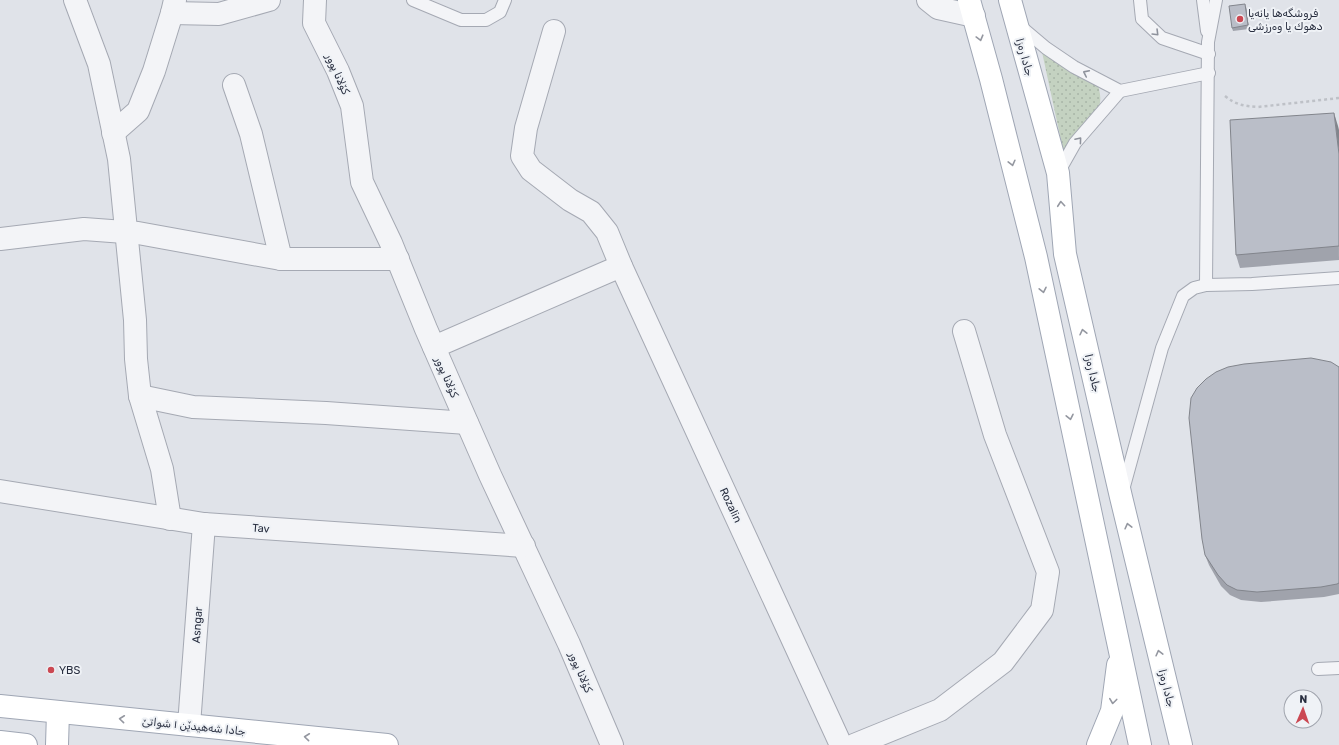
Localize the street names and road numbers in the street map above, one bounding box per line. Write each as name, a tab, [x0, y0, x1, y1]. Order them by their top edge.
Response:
street label: جادا ره‌زا	[1013, 37, 1036, 78]
street label: کۆلانا پوور	[321, 51, 352, 97]
street label: جادا ره‌زا	[1082, 353, 1103, 394]
street label: کۆلانا پوور	[431, 354, 461, 400]
street label: Rozalin	[717, 486, 744, 525]
street label: Tav	[252, 521, 270, 536]
street label: Asngar	[190, 606, 205, 644]
street label: کۆلانا پوور	[565, 649, 595, 695]
street label: جادا ره‌زا	[1156, 668, 1178, 709]
street label: جادا شەهیدێن ١ شواتێ	[142, 715, 246, 739]

